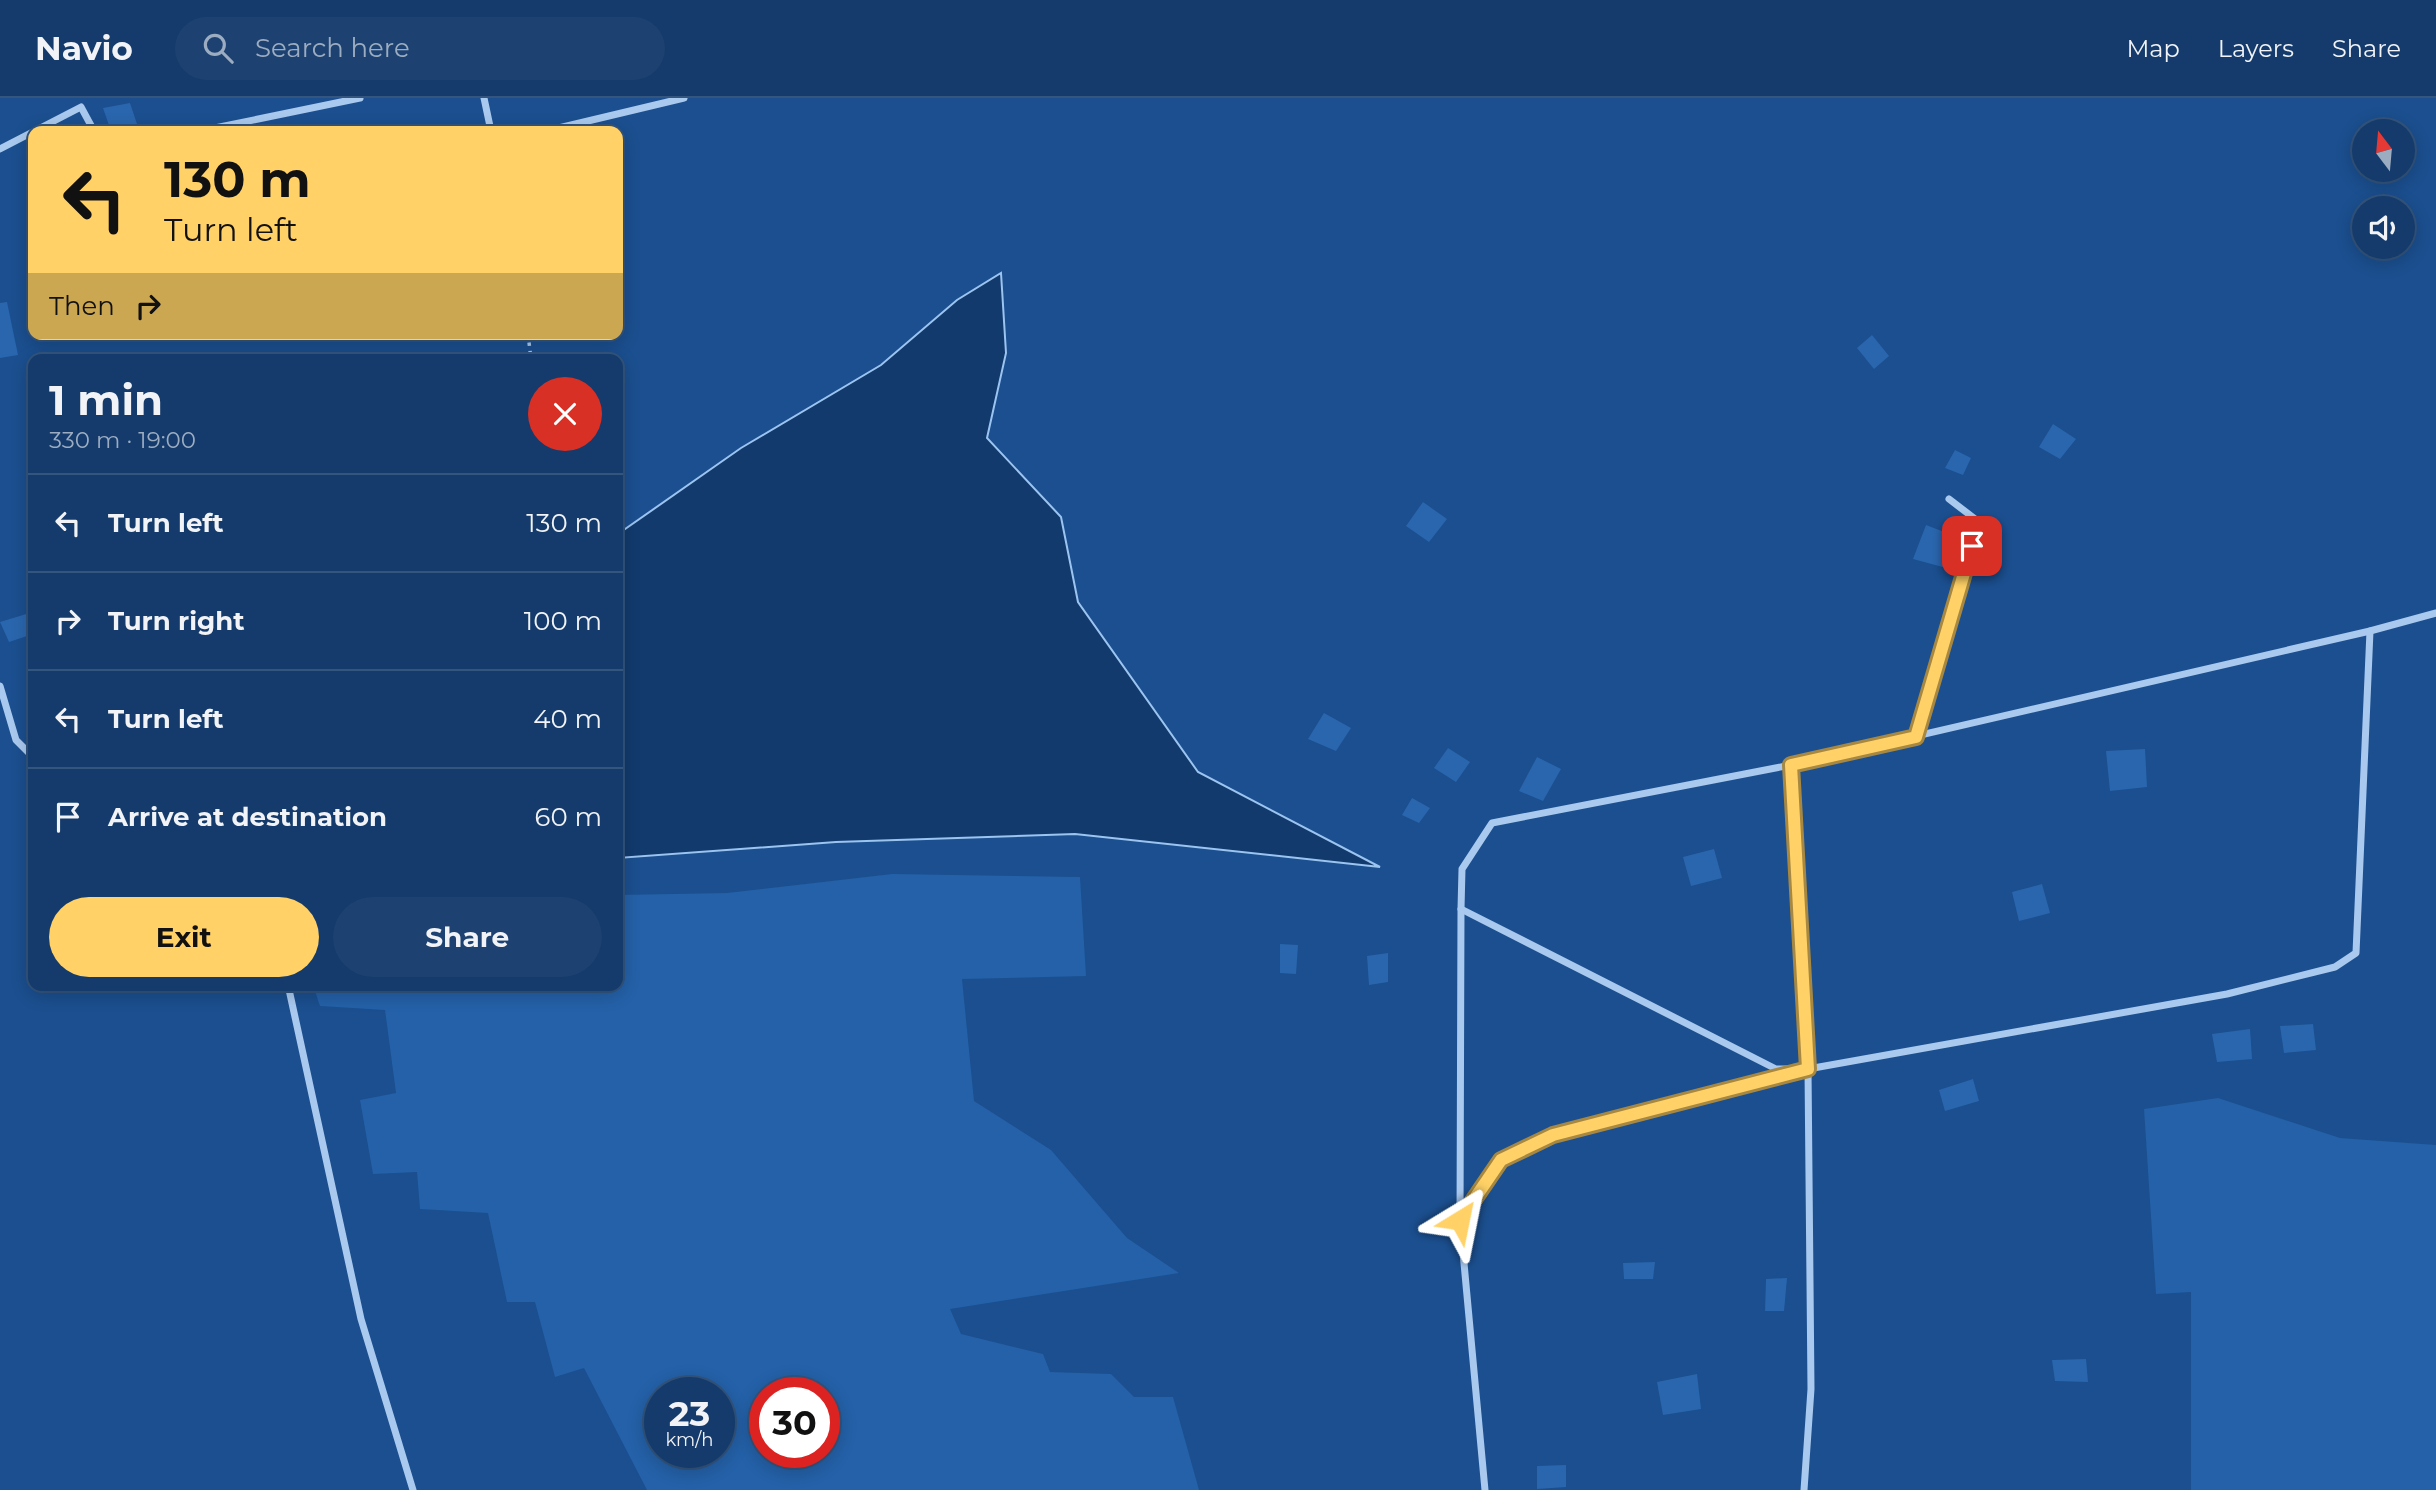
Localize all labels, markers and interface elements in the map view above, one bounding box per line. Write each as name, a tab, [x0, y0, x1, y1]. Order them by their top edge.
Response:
search box	[175, 17, 665, 80]
text: Navio	[35, 28, 133, 68]
icon: search	[199, 29, 237, 67]
text: Search here	[255, 32, 410, 64]
text: Map	[2126, 34, 2180, 63]
text: Layers	[2218, 34, 2294, 63]
text: Share	[2332, 34, 2401, 63]
north arrow	[2352, 119, 2415, 182]
map controls	[2352, 119, 2415, 259]
text: 130 m	[164, 150, 311, 209]
icon: left	[49, 154, 140, 245]
button: sound	[2352, 196, 2415, 259]
text: Turn left	[164, 210, 298, 249]
icon: right	[129, 287, 167, 325]
text: Then	[49, 290, 115, 322]
text: 1 min	[49, 374, 163, 426]
button: close	[528, 377, 602, 451]
text: 330 m · 19:00	[49, 426, 196, 454]
icon: left	[49, 504, 87, 542]
text: Turn left	[108, 507, 224, 539]
text: 130 m	[526, 507, 602, 539]
pin	[1942, 516, 2002, 576]
icon: arrive	[1953, 527, 1991, 565]
icon: right	[49, 602, 87, 640]
text: Turn right	[108, 605, 244, 637]
text: 100 m	[524, 605, 602, 637]
icon: left	[49, 700, 87, 738]
text: Turn left	[108, 703, 224, 735]
text: 40 m	[533, 703, 602, 735]
icon: arrive	[49, 798, 87, 836]
text: Arrive at destination	[108, 801, 387, 833]
text: 60 m	[535, 801, 602, 833]
button: Exit	[49, 897, 319, 977]
button: Share	[333, 897, 602, 977]
position arrow	[1423, 1183, 1497, 1257]
speed limit sign: 30	[749, 1377, 840, 1468]
text: 23	[669, 1392, 710, 1435]
text: km/h	[665, 1429, 714, 1451]

